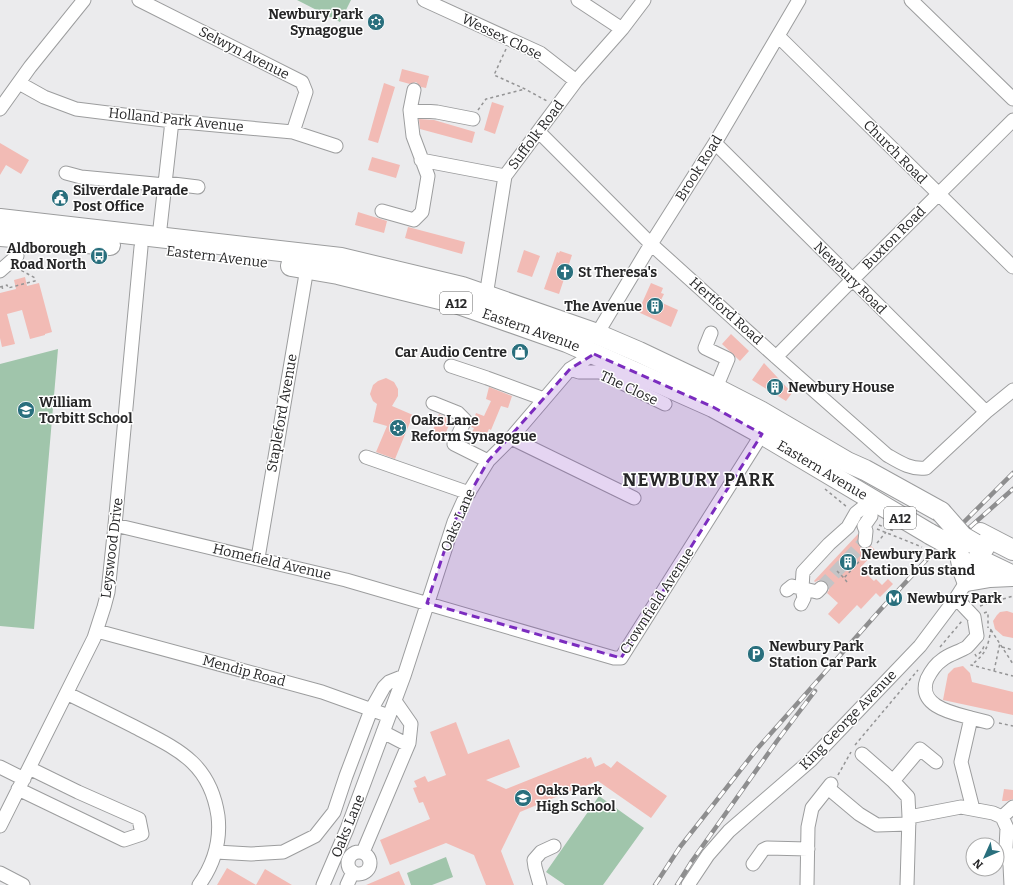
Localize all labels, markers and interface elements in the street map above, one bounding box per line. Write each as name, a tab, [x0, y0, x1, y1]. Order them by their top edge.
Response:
place label: Newbury Park Synagogue	[268, 6, 364, 39]
street label: Wessex Close	[459, 10, 545, 64]
synagogue icon: Newbury Park Synagogue	[366, 12, 386, 32]
street label: Selwyn Avenue	[196, 23, 292, 83]
street label: Suffolk Road	[505, 97, 567, 173]
street label: Holland Park Avenue	[107, 104, 245, 136]
street label: Church Road	[860, 117, 930, 187]
street label: Brook Road	[672, 132, 726, 204]
place label: Silverdale Parade Post Office	[73, 182, 188, 215]
public building icon: Silverdale Parade Post Office	[50, 188, 70, 208]
street label: Buxton Road	[859, 203, 929, 273]
street label: Newbury Road	[810, 238, 890, 318]
place label: Aldborough Road North	[7, 240, 86, 273]
street label: Eastern Avenue	[165, 242, 269, 272]
bus stop icon: Aldborough Road North	[89, 246, 109, 266]
church icon: St Theresa's	[555, 262, 575, 282]
place label: St Theresa's	[578, 264, 657, 281]
street label: Hertford Road	[686, 274, 766, 348]
road number: A12	[440, 292, 472, 314]
building icon: The Avenue	[645, 296, 665, 316]
place label: The Avenue	[564, 298, 642, 315]
street label: Eastern Avenue	[480, 304, 583, 355]
shop icon: Car Audio Centre	[510, 342, 530, 362]
place label: Car Audio Centre	[395, 344, 507, 361]
street label: Stapleford Avenue	[263, 353, 301, 473]
street label: The Close	[597, 367, 661, 409]
building icon: Newbury House	[765, 377, 785, 397]
place label: Newbury House	[788, 379, 895, 396]
place label: William Torbitt School	[39, 394, 133, 427]
school or university icon: William Torbitt School	[16, 400, 36, 420]
place label: Oaks Lane Reform Synagogue	[411, 412, 537, 445]
synagogue icon: Oaks Lane Reform Synagogue	[388, 418, 408, 438]
street label: Eastern Avenue	[774, 437, 871, 503]
district label: NEWBURY PARK	[623, 469, 775, 491]
street label: Oaks Lane	[437, 486, 479, 554]
street label: Leyswood Drive	[97, 497, 127, 599]
road number: A12	[884, 507, 916, 529]
street label: Homefield Avenue	[211, 540, 333, 584]
street label: Crownfield Avenue	[616, 545, 698, 657]
place label: Newbury Park station bus stand	[861, 546, 975, 579]
building icon: Newbury Park station bus stand	[838, 552, 858, 572]
metro station icon: Newbury Park	[884, 588, 904, 608]
place label: Newbury Park	[907, 590, 1003, 607]
place label: Newbury Park Station Car Park	[769, 638, 877, 671]
parking icon: Newbury Park Station Car Park	[746, 644, 766, 664]
street label: Mendip Road	[201, 652, 287, 690]
street label: King George Avenue	[796, 666, 900, 774]
place label: Oaks Park High School	[536, 782, 616, 815]
school or university icon: Oaks Park High School	[513, 788, 533, 808]
street label: Oaks Lane	[328, 792, 368, 860]
north arrow	[965, 837, 1005, 877]
text: N	[970, 856, 986, 871]

